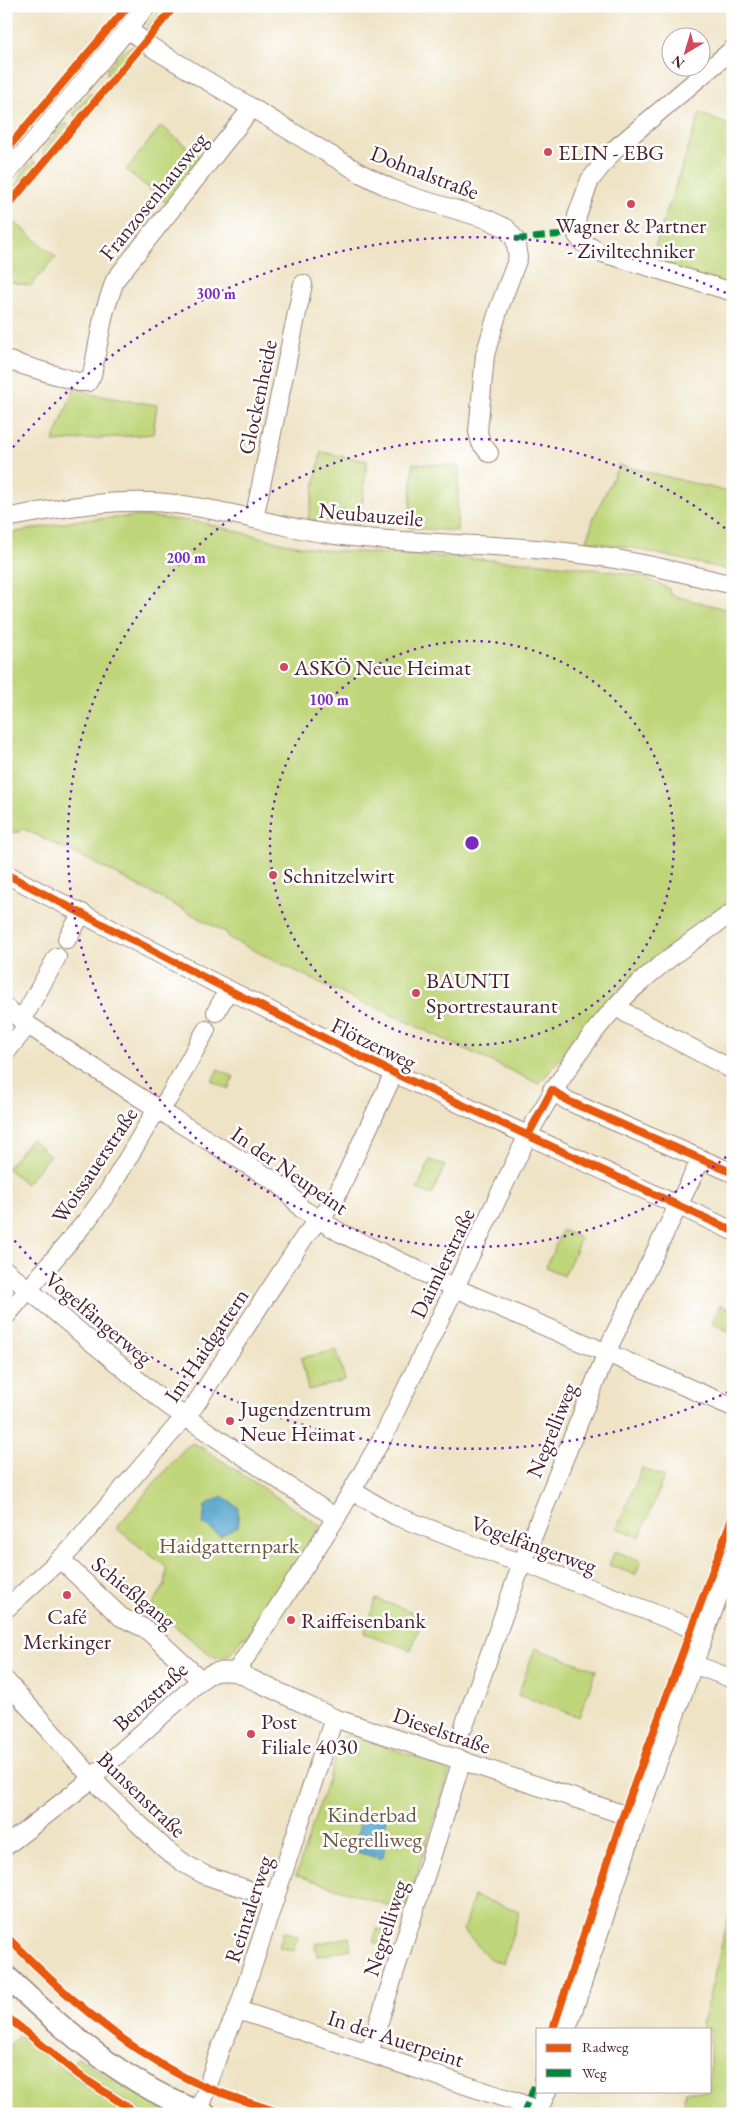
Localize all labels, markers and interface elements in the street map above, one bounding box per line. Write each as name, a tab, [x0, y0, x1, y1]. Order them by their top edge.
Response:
north arrow	[662, 28, 712, 78]
text: N	[667, 51, 688, 73]
street label: Franzosenhausweg	[93, 126, 214, 266]
place label: ELIN - EBG	[558, 138, 664, 167]
street label: Dohnalstraße	[366, 139, 484, 207]
marker: ELIN - EBG	[542, 146, 554, 158]
marker: Wagner & Partner - Ziviltechniker	[625, 198, 637, 210]
place label: Wagner & Partner - Ziviltechniker	[556, 211, 707, 265]
text: 300 m	[196, 284, 236, 303]
street label: Glockenheide	[231, 337, 284, 457]
street label: Neubauzeile	[317, 495, 425, 534]
text: 200 m	[166, 548, 206, 567]
place label: ASKÖ Neue Heimat	[293, 653, 471, 682]
marker: ASKÖ Neue Heimat	[278, 661, 290, 673]
text: 100 m	[309, 690, 349, 709]
centre of rings	[463, 834, 481, 852]
place label: Schnitzelwirt	[283, 861, 394, 890]
marker: Schnitzelwirt	[267, 869, 279, 881]
place label: BAUNTI Sportrestaurant	[426, 966, 558, 1020]
marker: BAUNTI Sportrestaurant	[410, 987, 422, 999]
street label: Flötzerweg	[326, 1010, 422, 1077]
street label: Woissauerstraße	[45, 1101, 144, 1229]
street label: In der Neupeint	[226, 1119, 354, 1221]
street label: Daimlerstraße	[403, 1203, 482, 1323]
street label: Vogelfängerweg	[39, 1265, 159, 1372]
street label: Im Haidgattern	[158, 1282, 256, 1408]
street label: Negrelliweg	[519, 1378, 584, 1482]
place label: Jugendzentrum Neue Heimat	[238, 1394, 371, 1448]
marker: Jugendzentrum Neue Heimat	[224, 1415, 236, 1427]
street label: Vogelfängerweg	[467, 1508, 601, 1581]
park label: Haidgatternpark	[159, 1531, 300, 1560]
street label: Schießlgang	[86, 1550, 182, 1636]
marker: Café Merkinger	[61, 1589, 73, 1601]
place label: Café Merkinger	[23, 1602, 112, 1656]
place label: Raiffeisenbank	[301, 1606, 427, 1635]
marker: Raiffeisenbank	[285, 1614, 297, 1626]
street label: Benzstraße	[107, 1655, 194, 1738]
street label: Dieselstraße	[389, 1700, 495, 1761]
place label: Post Filiale 4030	[261, 1707, 358, 1761]
marker: Post Filiale 4030	[245, 1728, 257, 1740]
street label: Bunsenstraße	[91, 1745, 193, 1844]
park label: Kinderbad Negrelliweg	[322, 1800, 422, 1854]
street label: Reintalerweg	[218, 1852, 280, 1966]
street label: Negrelliweg	[356, 1876, 415, 1980]
street label: In der Auerpeint	[324, 2003, 468, 2074]
legend	[536, 2028, 712, 2092]
text: Radweg	[582, 2037, 629, 2056]
text: Weg	[582, 2063, 607, 2082]

